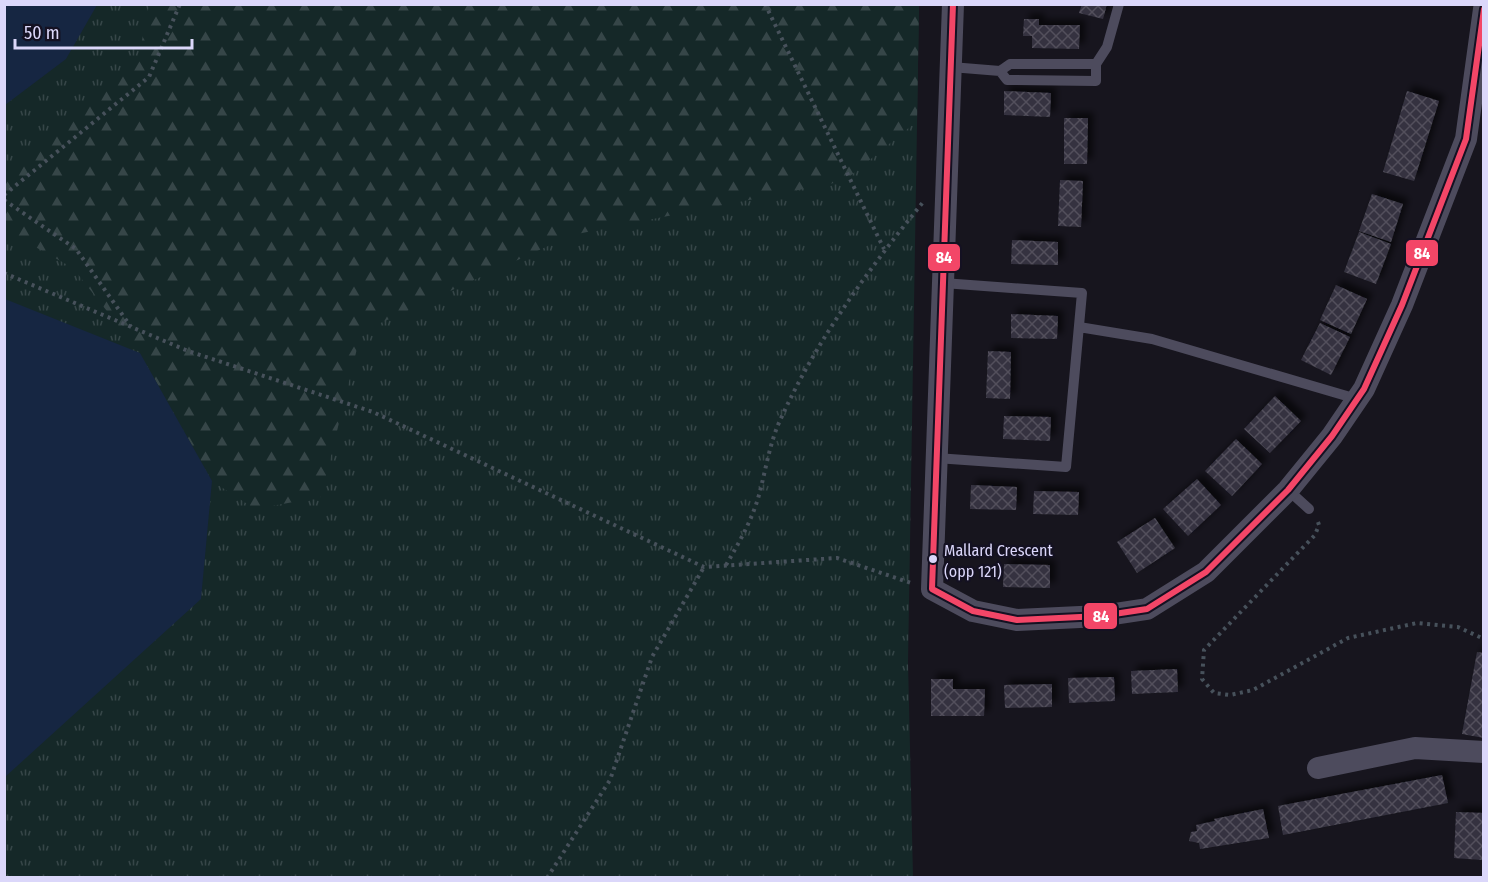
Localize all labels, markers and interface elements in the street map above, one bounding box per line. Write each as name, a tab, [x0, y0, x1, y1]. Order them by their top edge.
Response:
scale bar	[15, 12, 192, 50]
text: 50 m	[24, 22, 60, 44]
line badge: 84	[1405, 239, 1439, 267]
line badge: 84	[927, 243, 961, 272]
text: 84	[1414, 244, 1430, 263]
text: 84	[936, 248, 952, 267]
place label: Mallard Crescent (opp 121)	[944, 541, 1053, 581]
marker: Mallard Crescent (opp 121)	[927, 553, 939, 565]
line badge: 84	[1083, 602, 1118, 630]
text: 84	[1093, 607, 1109, 626]

